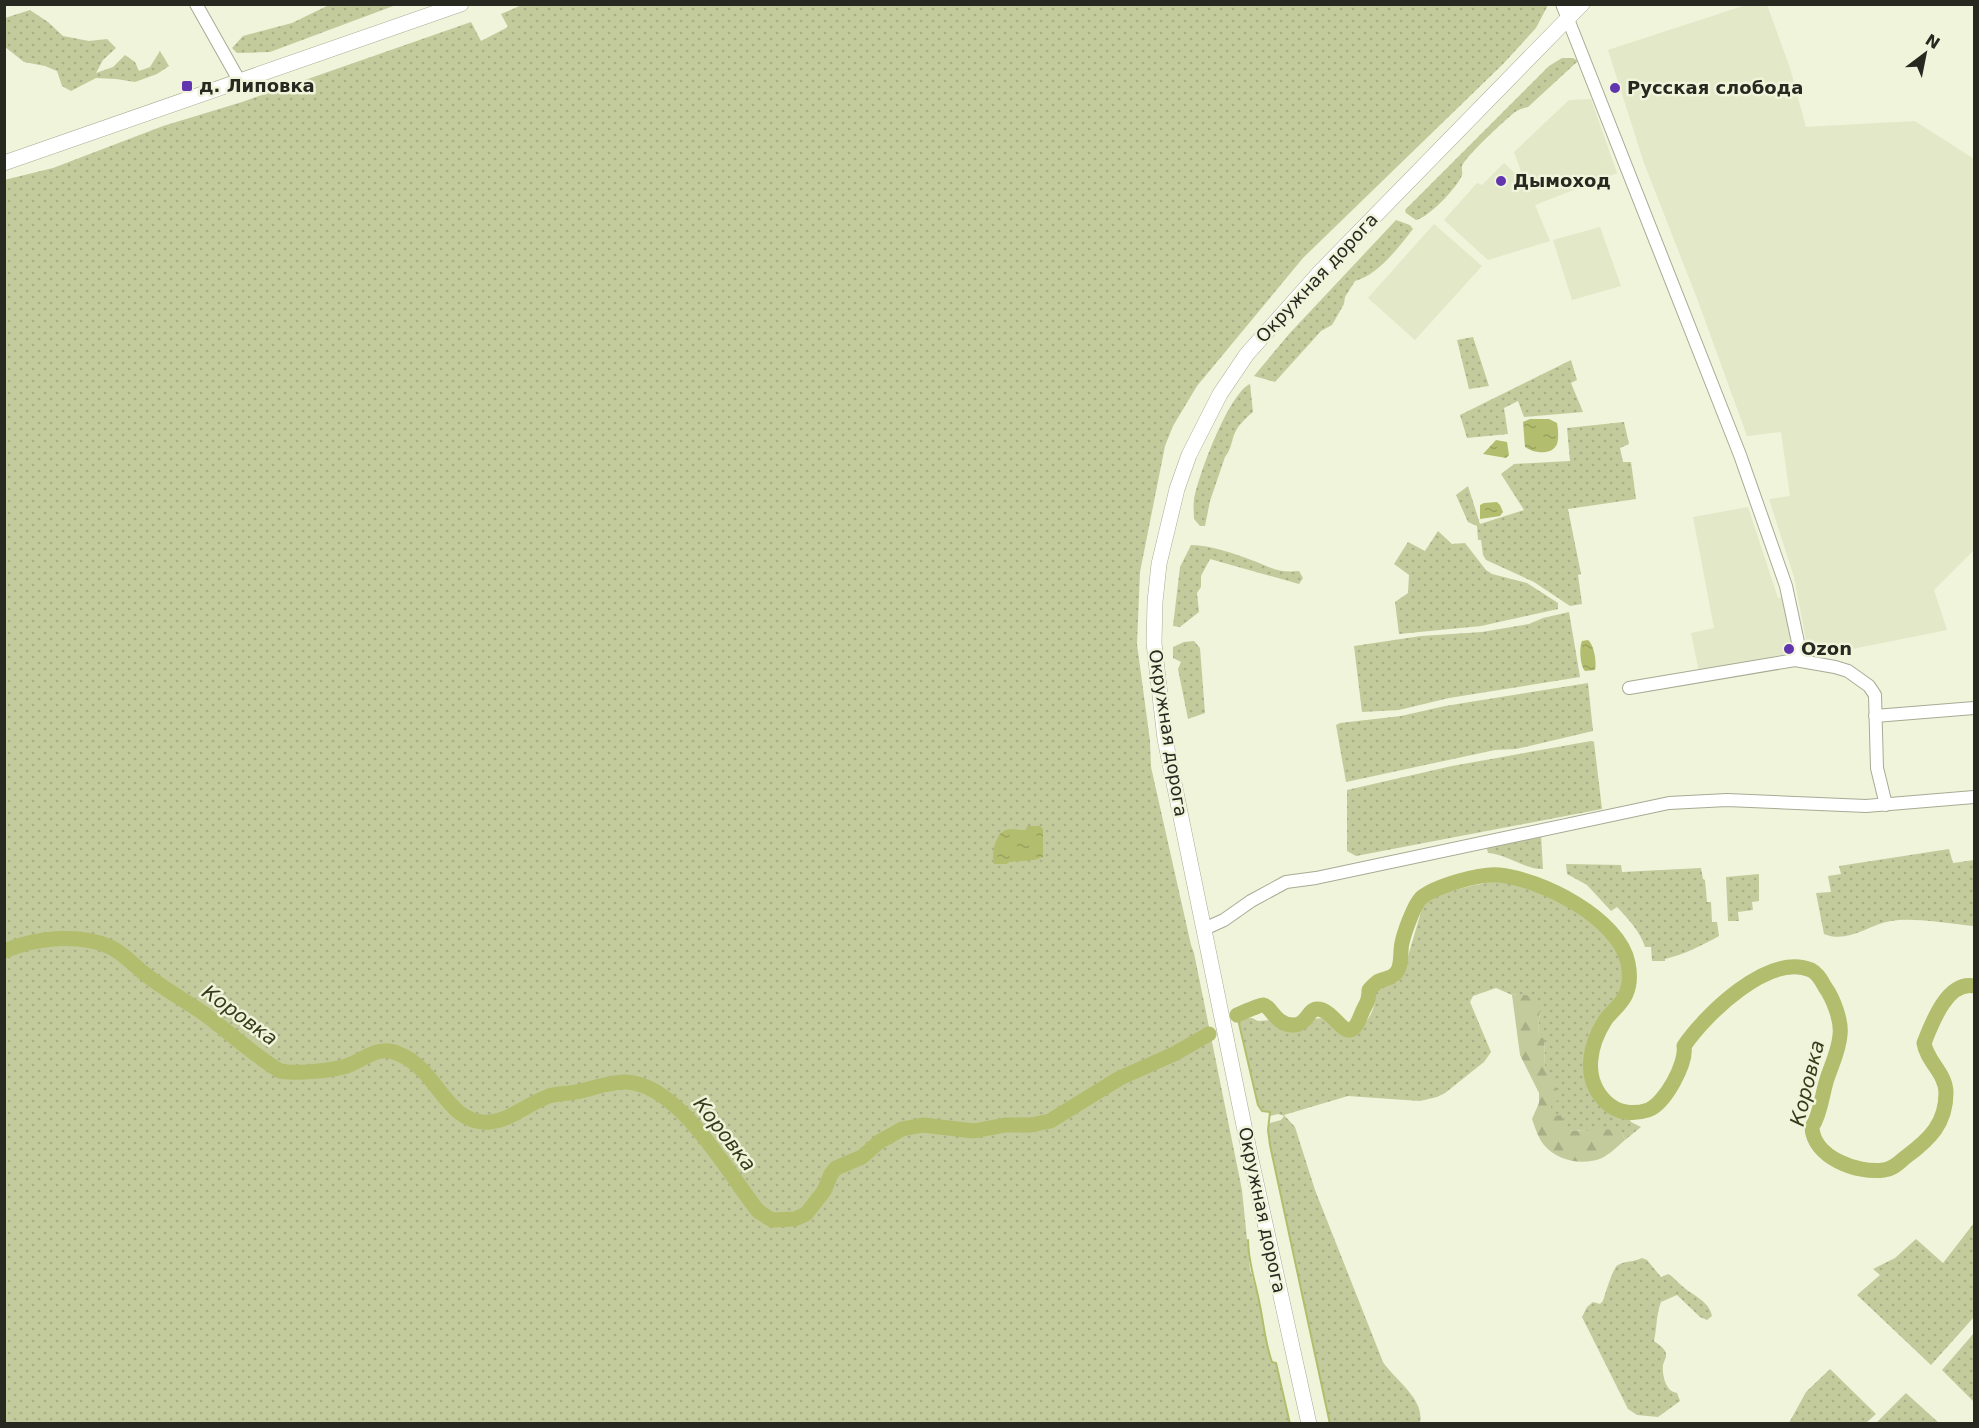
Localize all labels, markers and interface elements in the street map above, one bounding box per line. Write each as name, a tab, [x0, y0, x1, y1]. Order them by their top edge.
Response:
north arrow	[1895, 24, 1955, 84]
text: N	[1922, 30, 1943, 53]
place label: д. Липовка	[199, 75, 315, 96]
place label: Русская слобода	[1627, 77, 1803, 98]
marker: д. Липовка	[180, 79, 194, 93]
marker: Русская слобода	[1608, 81, 1622, 95]
place label: Дымоход	[1513, 170, 1611, 191]
marker: Дымоход	[1494, 174, 1508, 188]
street label: Окружная дорога	[1251, 209, 1382, 347]
place label: Ozon	[1801, 638, 1852, 659]
marker: Ozon	[1782, 642, 1796, 656]
street label: Окружная дорога	[1145, 648, 1192, 818]
water label: Коровка	[198, 980, 282, 1050]
water label: Коровка	[1785, 1038, 1829, 1128]
water label: Коровка	[689, 1092, 761, 1176]
street label: Окружная дорога	[1235, 1125, 1290, 1295]

